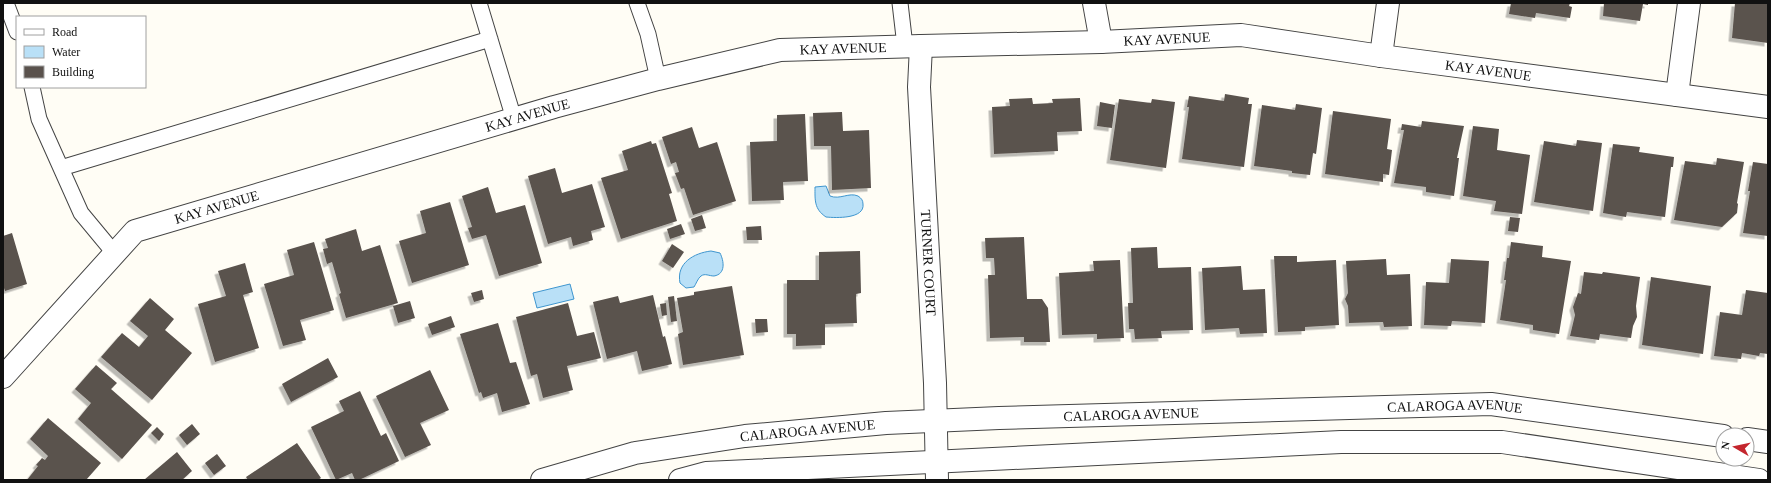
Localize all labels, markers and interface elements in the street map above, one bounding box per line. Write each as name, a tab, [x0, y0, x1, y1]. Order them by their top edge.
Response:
legend	[16, 16, 146, 88]
text: Road	[52, 25, 77, 39]
street label: KAY AVENUE	[1123, 30, 1211, 49]
street label: KAY AVENUE	[799, 40, 887, 57]
text: Water	[52, 45, 80, 59]
street label: KAY AVENUE	[1444, 58, 1532, 84]
text: Building	[52, 65, 94, 79]
street label: KAY AVENUE	[484, 96, 571, 135]
street label: KAY AVENUE	[173, 188, 261, 227]
street label: TURNER COURT	[918, 209, 938, 317]
street label: CALAROGA AVENUE	[1387, 397, 1523, 416]
street label: CALAROGA AVENUE	[1063, 405, 1199, 424]
street label: CALAROGA AVENUE	[739, 417, 876, 445]
north arrow	[1715, 427, 1755, 467]
text: N	[1719, 441, 1732, 450]

